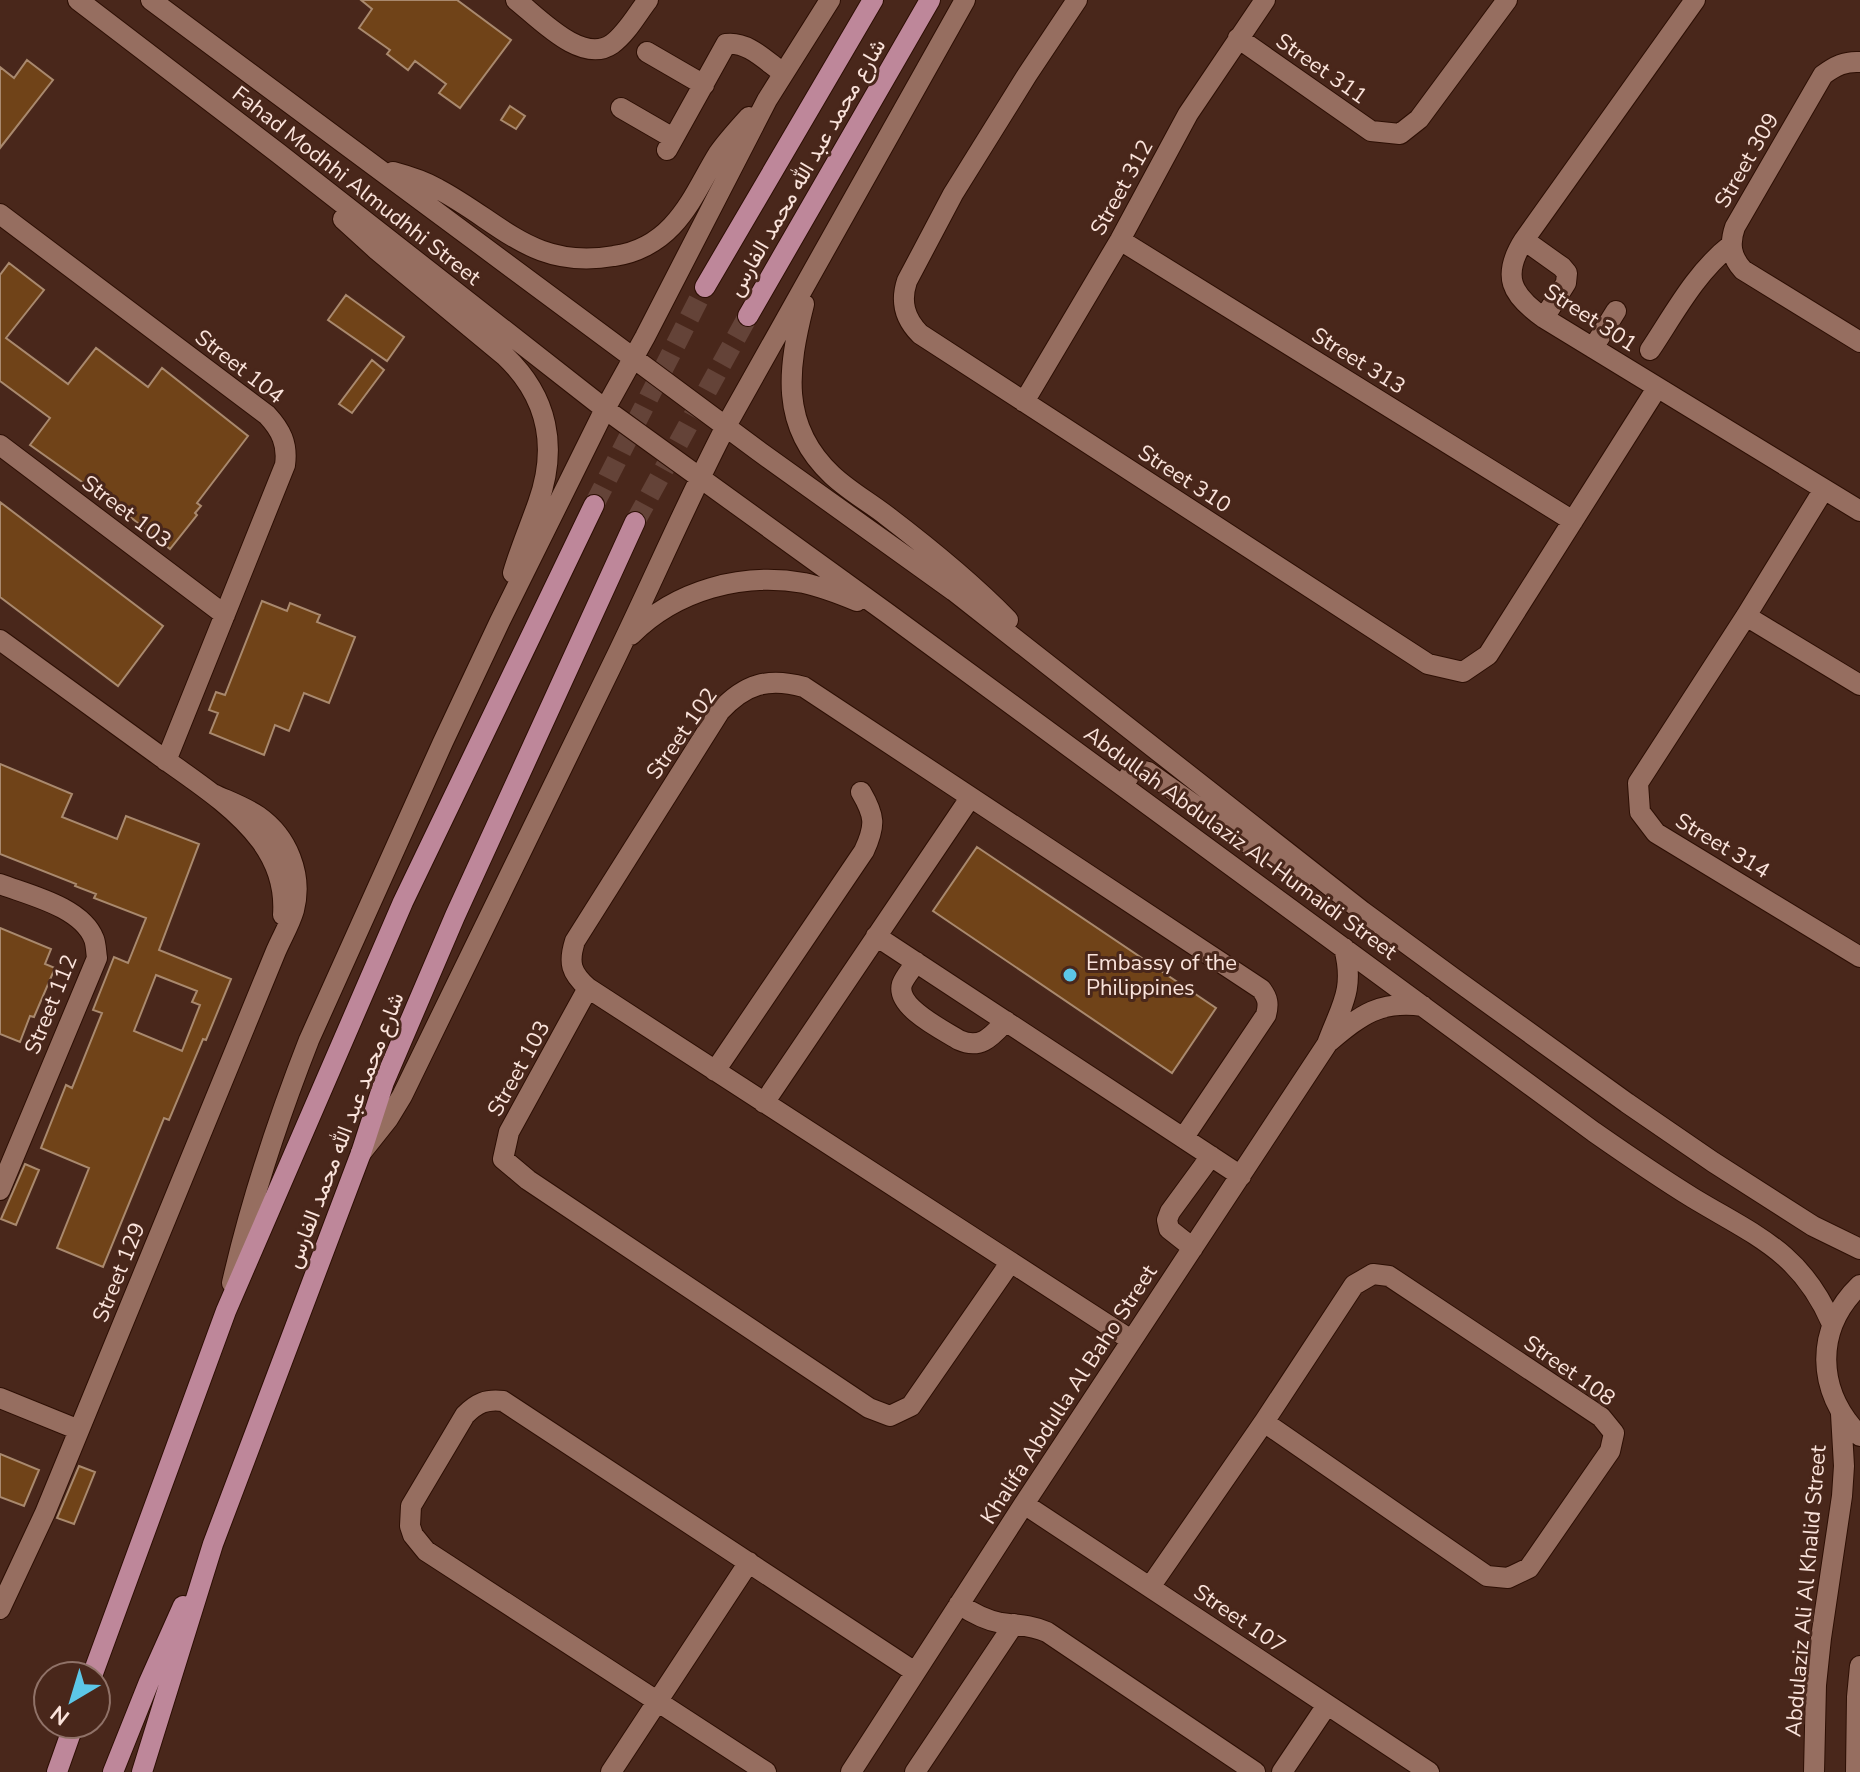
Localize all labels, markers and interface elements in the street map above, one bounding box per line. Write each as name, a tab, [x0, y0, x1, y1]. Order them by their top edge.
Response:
street label: Street 311	[1270, 26, 1373, 111]
street label: شارع محمد عبد الله محمد الفارس	[721, 33, 893, 302]
street label: Fahad Modhhi Almudhhi Street	[226, 79, 487, 293]
street label: Street 309	[1708, 107, 1786, 214]
street label: Street 312	[1083, 134, 1161, 241]
street label: Street 301	[1538, 277, 1643, 359]
street label: Street 313	[1306, 320, 1411, 401]
street label: Street 104	[189, 323, 290, 411]
street label: Street 310	[1132, 438, 1237, 520]
street label: Street 103	[75, 468, 177, 555]
street label: Street 102	[639, 682, 724, 785]
street label: Abdullah Abdulaziz Al-Humaidi Street	[1078, 719, 1403, 967]
street label: Street 314	[1670, 806, 1775, 886]
place label: Embassy of the Philippines	[1086, 948, 1237, 1003]
street label: Street 112	[17, 950, 85, 1059]
marker: Embassy of the Philippines	[1061, 966, 1079, 984]
street label: شارع محمد عبد الله محمد الفارس	[278, 988, 411, 1273]
street label: Street 103	[480, 1015, 558, 1122]
street label: Street 129	[85, 1218, 153, 1327]
street label: Khalifa Abdulla Al Baho Street	[974, 1259, 1164, 1530]
street label: Street 108	[1518, 1328, 1621, 1413]
street label: Abdulaziz Ali Al Khalid Street	[1778, 1444, 1834, 1738]
street label: Street 107	[1187, 1577, 1291, 1661]
north arrow	[32, 1660, 112, 1740]
text: N	[45, 1698, 76, 1732]

